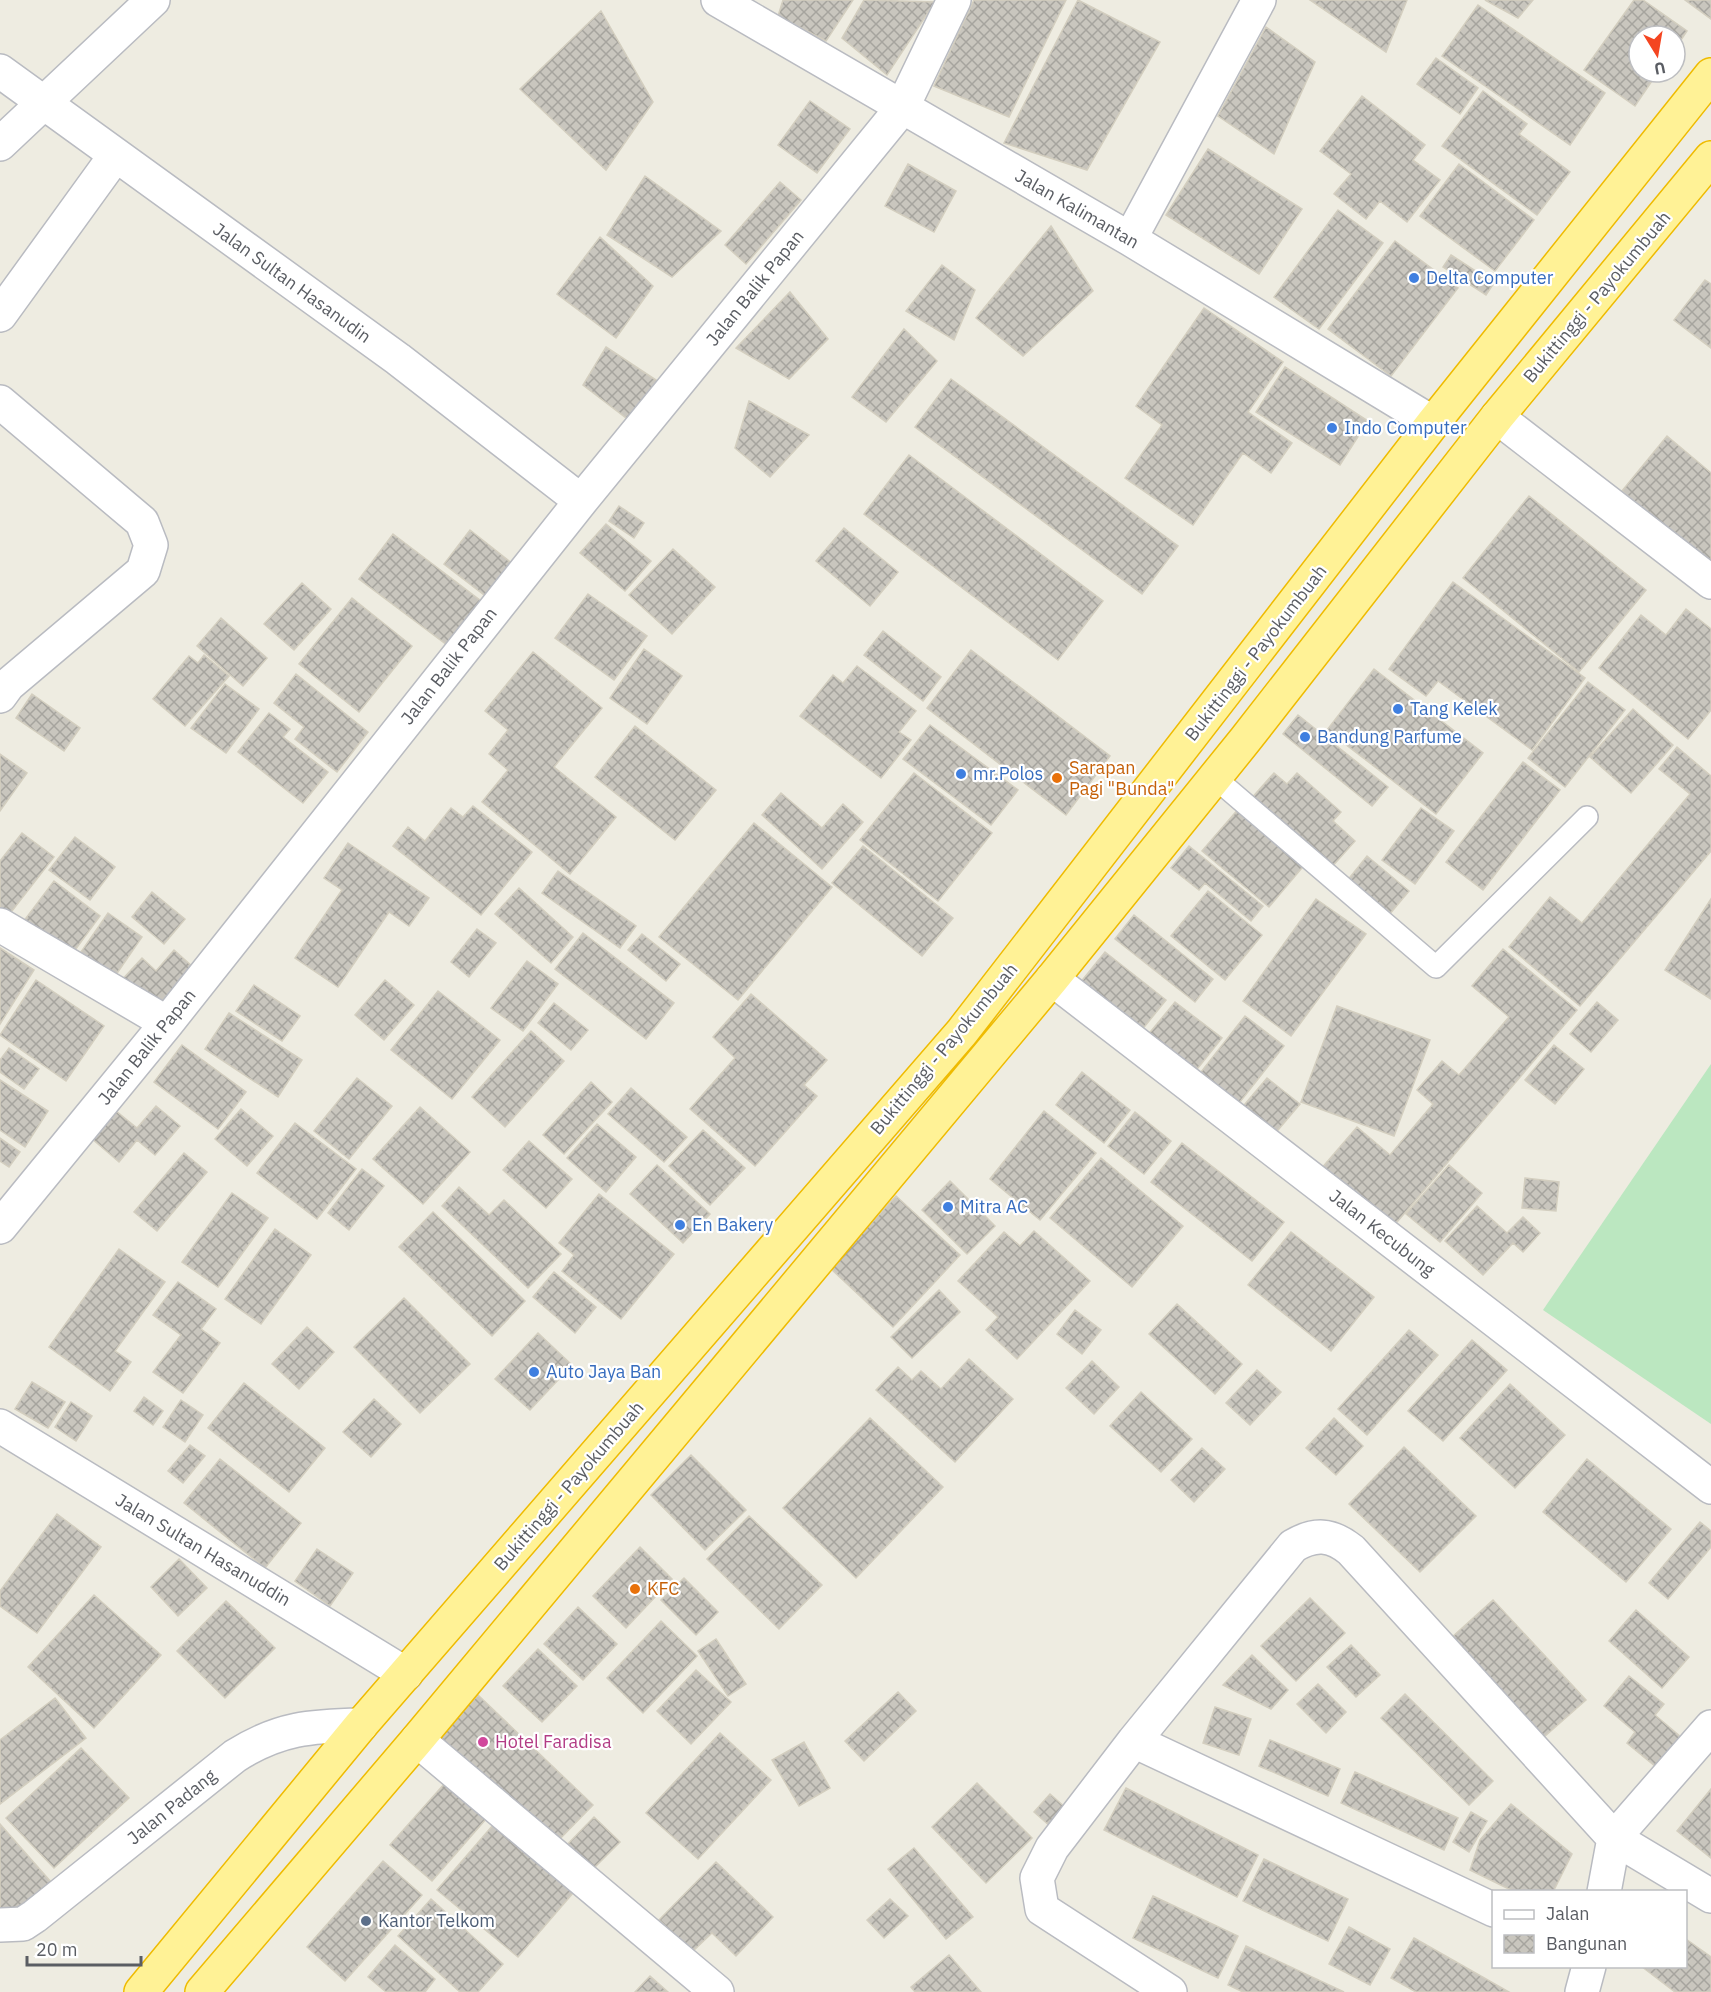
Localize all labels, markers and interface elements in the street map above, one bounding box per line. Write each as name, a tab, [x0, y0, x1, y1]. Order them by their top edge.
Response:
north arrow	[1627, 24, 1687, 84]
text: U	[1653, 58, 1667, 80]
street label: Jalan Kalimantan	[1011, 164, 1143, 253]
street label: Bukittinggi - Payokumbuah	[1518, 206, 1675, 387]
street label: Jalan Sultan Hasanudin	[209, 217, 376, 348]
street label: Jalan Balik Papan	[701, 225, 809, 350]
place label: Delta Computer	[1426, 266, 1554, 289]
marker: Delta Computer	[1407, 271, 1421, 285]
place label: Indo Computer	[1344, 416, 1467, 439]
marker: Indo Computer	[1325, 421, 1339, 435]
street label: Bukittinggi - Payokumbuah	[1180, 560, 1332, 745]
street label: Jalan Balik Papan	[396, 602, 502, 729]
place label: Tang Kelek	[1410, 697, 1498, 720]
marker: Tang Kelek	[1391, 702, 1405, 716]
place label: Bandung Parfume	[1317, 725, 1462, 748]
marker: Bandung Parfume	[1298, 730, 1312, 744]
place label: Sarapan Pagi "Bunda"	[1069, 756, 1175, 800]
place label: mr.Polos	[973, 762, 1043, 785]
marker: mr.Polos	[954, 767, 968, 781]
marker: Sarapan Pagi "Bunda"	[1050, 771, 1064, 785]
street label: Bukittinggi - Payokumbuah	[865, 958, 1022, 1139]
street label: Jalan Balik Papan	[93, 984, 201, 1109]
street label: Jalan Kecubung	[1325, 1184, 1440, 1281]
place label: Mitra AC	[960, 1195, 1028, 1218]
marker: Mitra AC	[941, 1200, 955, 1214]
place label: En Bakery	[692, 1213, 773, 1236]
marker: En Bakery	[673, 1218, 687, 1232]
place label: Auto Jaya Ban	[546, 1360, 661, 1383]
marker: Auto Jaya Ban	[527, 1365, 541, 1379]
street label: Bukittinggi - Payokumbuah	[489, 1396, 649, 1575]
street label: Jalan Sultan Hasanuddin	[111, 1488, 295, 1611]
place label: KFC	[647, 1577, 679, 1600]
marker: KFC	[628, 1582, 642, 1596]
place label: Hotel Faradisa	[495, 1730, 612, 1753]
marker: Hotel Faradisa	[476, 1735, 490, 1749]
street label: Jalan Padang	[123, 1763, 221, 1850]
legend	[1492, 1890, 1687, 1968]
text: Jalan	[1546, 1902, 1590, 1925]
place label: Kantor Telkom	[378, 1909, 495, 1932]
marker: Kantor Telkom	[359, 1914, 373, 1928]
scale bar	[27, 1929, 141, 1967]
text: Bangunan	[1546, 1932, 1627, 1955]
text: 20 m	[36, 1938, 78, 1961]

